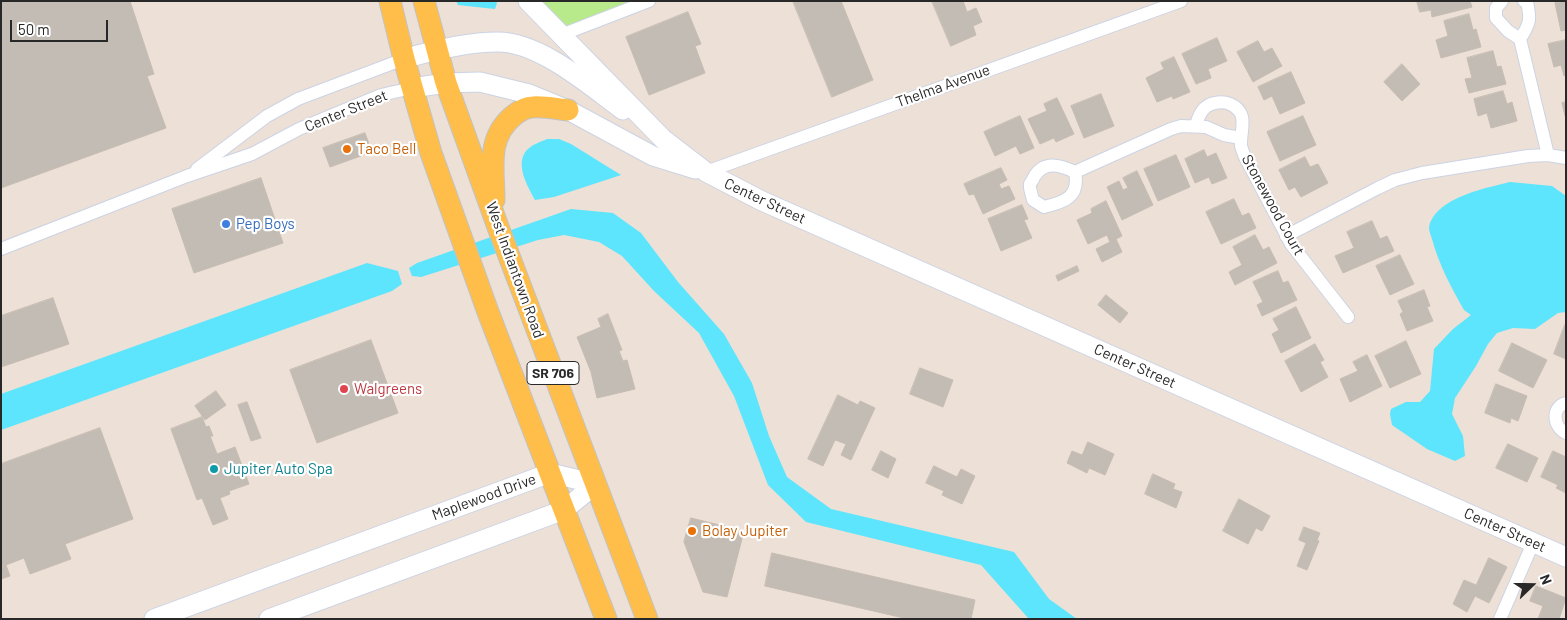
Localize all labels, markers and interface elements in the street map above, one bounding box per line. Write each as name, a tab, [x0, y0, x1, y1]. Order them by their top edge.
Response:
scale bar	[12, 10, 110, 42]
text: 50 m	[18, 20, 50, 38]
street label: Thelma Avenue	[894, 61, 992, 111]
street label: Center Street	[302, 86, 390, 136]
place label: Taco Bell	[357, 140, 416, 158]
marker: Taco Bell	[341, 143, 353, 155]
street label: Stonewood Court	[1238, 151, 1308, 259]
street label: Center Street	[721, 174, 809, 228]
street label: West Indiantown Road	[482, 199, 548, 341]
place label: Pep Boys	[236, 215, 295, 233]
marker: Pep Boys	[220, 218, 232, 230]
street label: Center Street	[1091, 340, 1179, 392]
road number: SR 706	[527, 362, 579, 384]
place label: Walgreens	[354, 380, 422, 398]
marker: Walgreens	[338, 383, 350, 395]
place label: Jupiter Auto Spa	[224, 460, 333, 478]
marker: Jupiter Auto Spa	[208, 463, 220, 475]
street label: Maplewood Drive	[430, 470, 538, 524]
street label: Center Street	[1461, 504, 1549, 556]
place label: Bolay Jupiter	[702, 522, 788, 540]
marker: Bolay Jupiter	[686, 525, 698, 537]
north arrow	[1507, 560, 1557, 610]
text: N	[1537, 572, 1556, 587]

